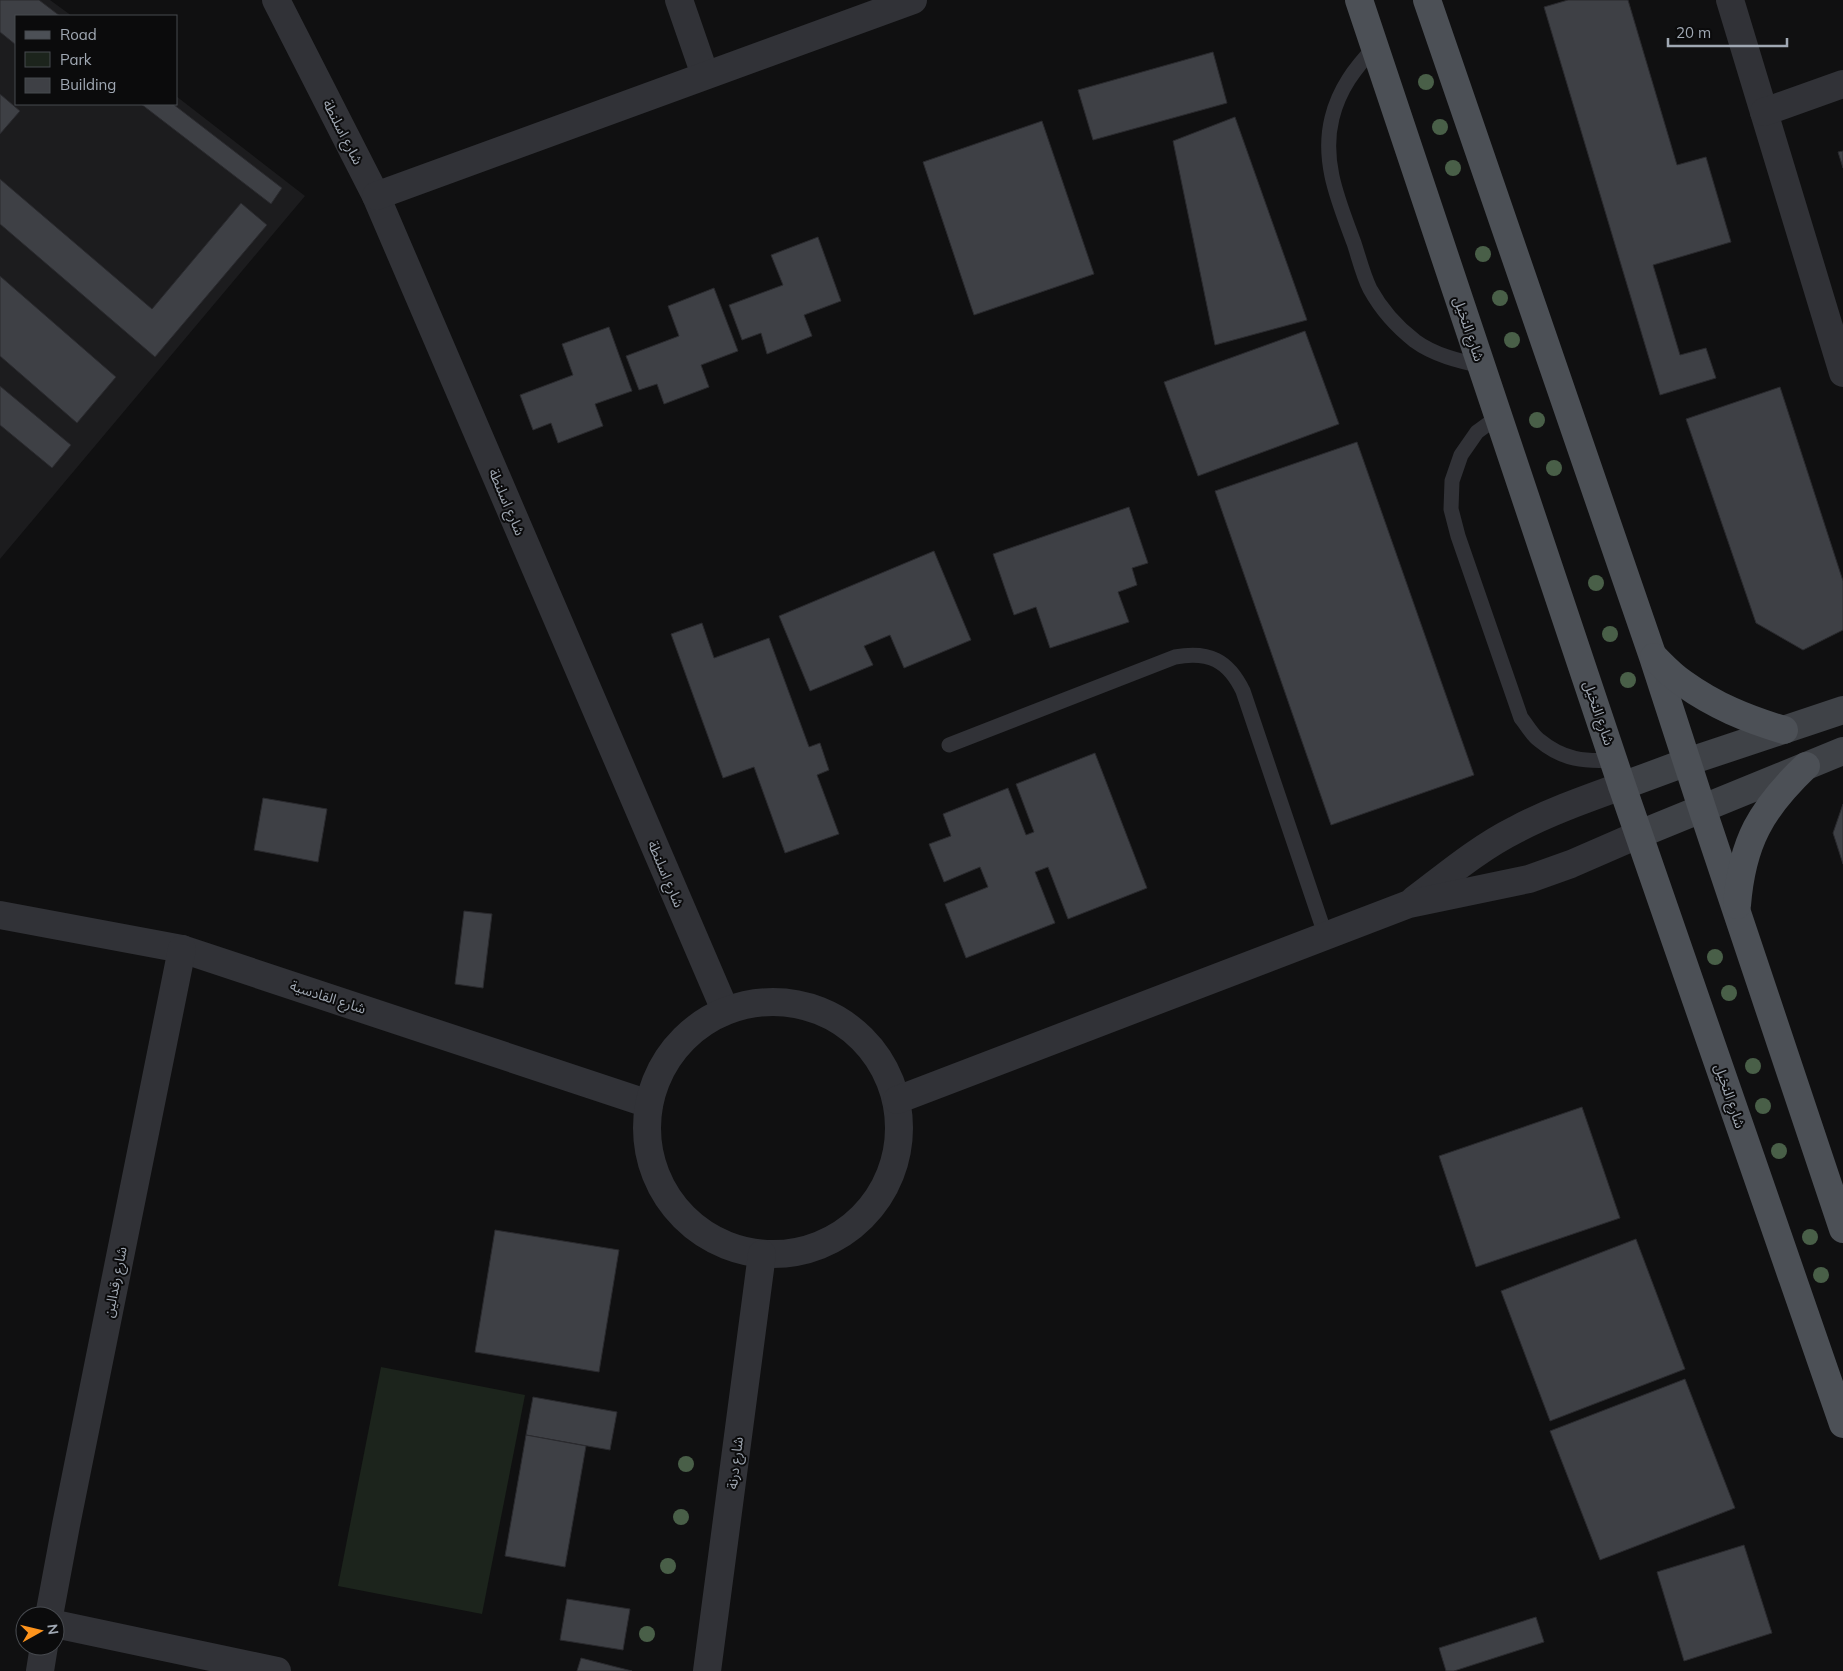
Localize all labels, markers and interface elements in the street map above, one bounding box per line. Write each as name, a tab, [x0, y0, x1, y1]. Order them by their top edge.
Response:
legend	[15, 15, 178, 105]
scale bar	[1668, 15, 1787, 47]
text: 20 m	[1676, 23, 1711, 42]
text: Road	[60, 25, 97, 44]
text: Park	[60, 50, 92, 69]
text: Building	[60, 75, 116, 94]
street label: شارع اسلنطة	[317, 96, 367, 169]
street label: شارع النخيل	[1448, 294, 1488, 364]
street label: شارع اسلنطة	[483, 466, 529, 539]
street label: شارع النخيل	[1578, 678, 1618, 748]
street label: شارع اسلنطة	[642, 838, 688, 911]
street label: شارع القادسية	[287, 976, 368, 1020]
street label: شارع النخيل	[1709, 1061, 1749, 1131]
street label: شارع رقدالين	[99, 1245, 133, 1319]
street label: شارع درنة	[723, 1436, 749, 1491]
north arrow	[15, 1606, 65, 1656]
text: N	[43, 1623, 63, 1636]

